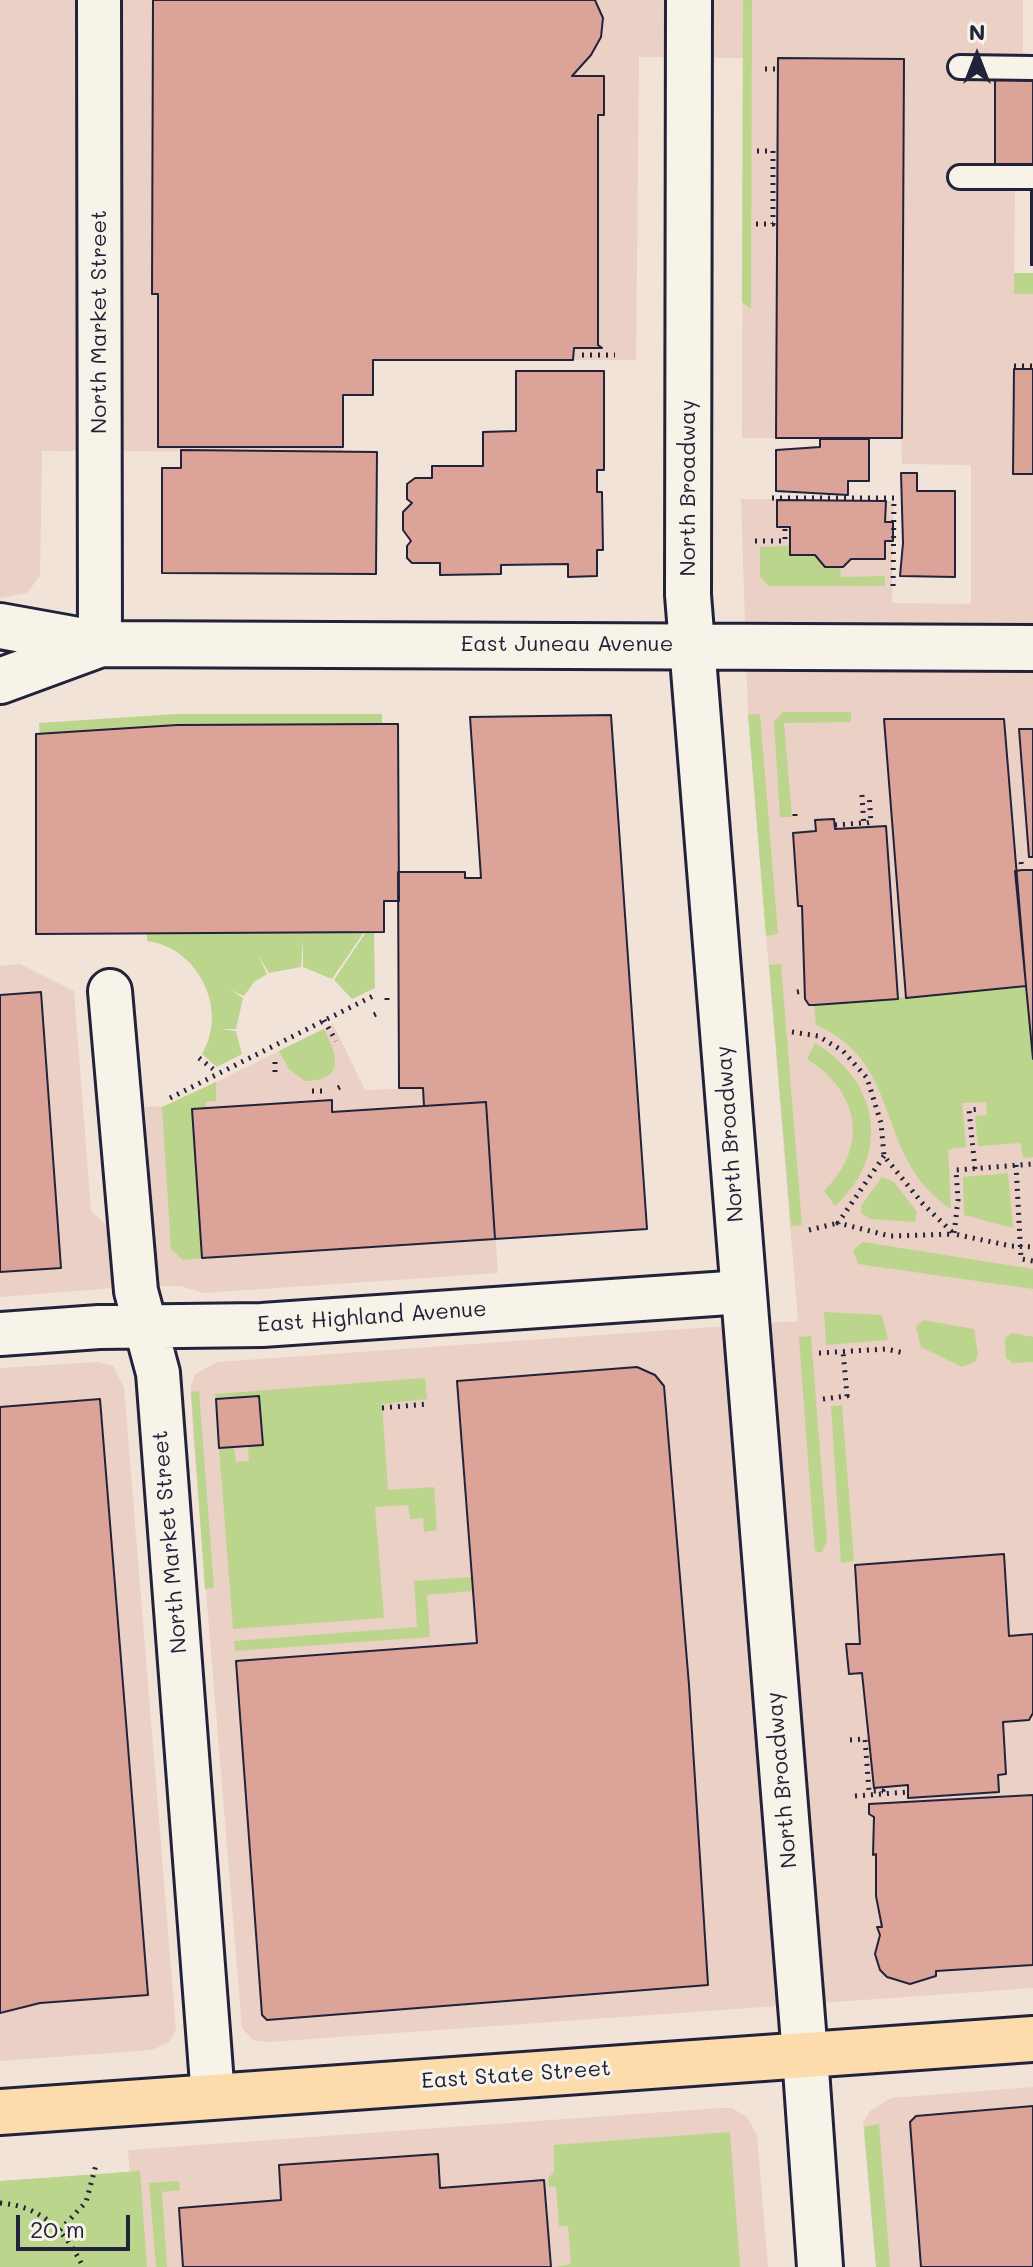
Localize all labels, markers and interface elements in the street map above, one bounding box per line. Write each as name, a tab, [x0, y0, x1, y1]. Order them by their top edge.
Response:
north arrow	[937, 16, 1017, 96]
text: N	[969, 17, 985, 46]
street label: North Market Street	[86, 210, 112, 434]
street label: North Broadway	[675, 399, 701, 577]
street label: East Juneau Avenue	[461, 631, 673, 657]
street label: North Broadway	[711, 1045, 749, 1223]
street label: East Highland Avenue	[256, 1296, 488, 1338]
street label: North Market Street	[147, 1429, 193, 1655]
street label: North Broadway	[761, 1691, 803, 1869]
street label: East State Street	[420, 2055, 612, 2095]
scale bar	[20, 2199, 134, 2249]
text: 20 m	[30, 2213, 85, 2244]

